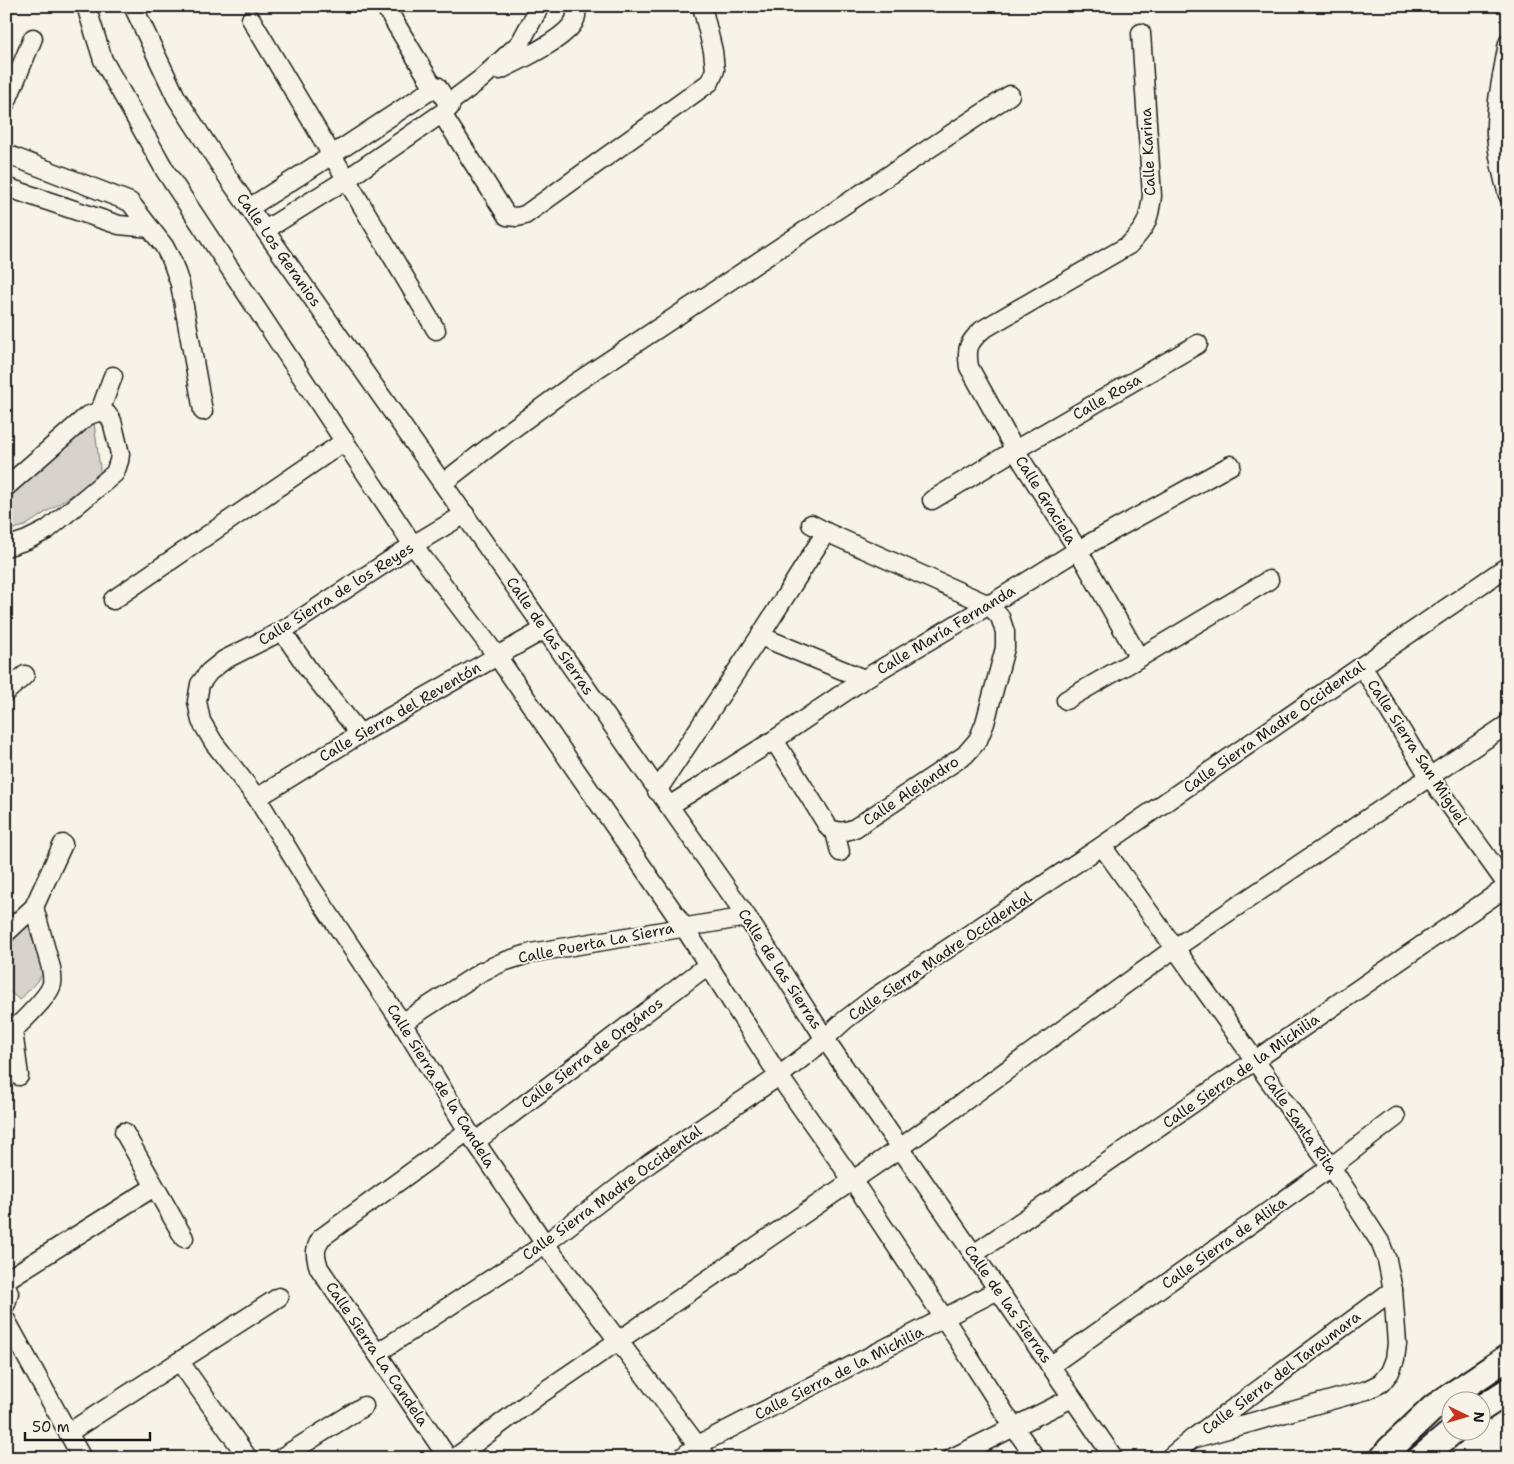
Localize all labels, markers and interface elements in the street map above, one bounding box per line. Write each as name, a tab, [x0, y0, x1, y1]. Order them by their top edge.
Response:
street label: Calle Karina	[1136, 107, 1160, 197]
street label: Calle Los Geranios	[232, 189, 326, 311]
street label: Calle Rosa	[1069, 369, 1146, 425]
street label: Calle Graciela	[1011, 452, 1082, 549]
street label: Calle Sierra de los Reyes	[255, 538, 417, 650]
street label: Calle de las Sierras	[502, 573, 598, 699]
street label: Calle María Fernanda	[873, 580, 1020, 679]
street label: Calle Sierra Madre Occidental	[1179, 656, 1369, 797]
street label: Calle Sierra del Reventón	[316, 657, 484, 767]
street label: Calle Sierra San Miguel	[1363, 676, 1472, 829]
street label: Calle Alejandro	[859, 752, 963, 830]
street label: Calle Sierra Madre Occidental	[844, 887, 1036, 1025]
street label: Calle de las Sierras	[733, 905, 827, 1033]
street label: Calle Puerta La Sierra	[516, 918, 676, 968]
street label: Calle Sierra de Orgános	[517, 993, 667, 1113]
street label: Calle Sierra de la Candela	[382, 1000, 500, 1172]
street label: Calle Sierra de la Michilia	[1159, 1009, 1324, 1133]
street label: Calle Santa Rita	[1258, 1070, 1342, 1179]
street label: Calle Sierra Madre Occidental	[518, 1121, 706, 1265]
street label: Calle Sierra de Alika	[1158, 1192, 1291, 1294]
street label: Calle de las Sierras	[960, 1241, 1056, 1367]
street label: Calle Sierra La Candela	[321, 1278, 433, 1431]
street label: Calle Sierra del Taraumara	[1198, 1306, 1365, 1439]
street label: Calle Sierra de la Michilia	[751, 1321, 927, 1424]
north arrow	[1442, 1392, 1492, 1442]
scale bar	[25, 1409, 150, 1441]
text: N	[1470, 1411, 1488, 1423]
text: 50 m	[32, 1417, 70, 1437]

